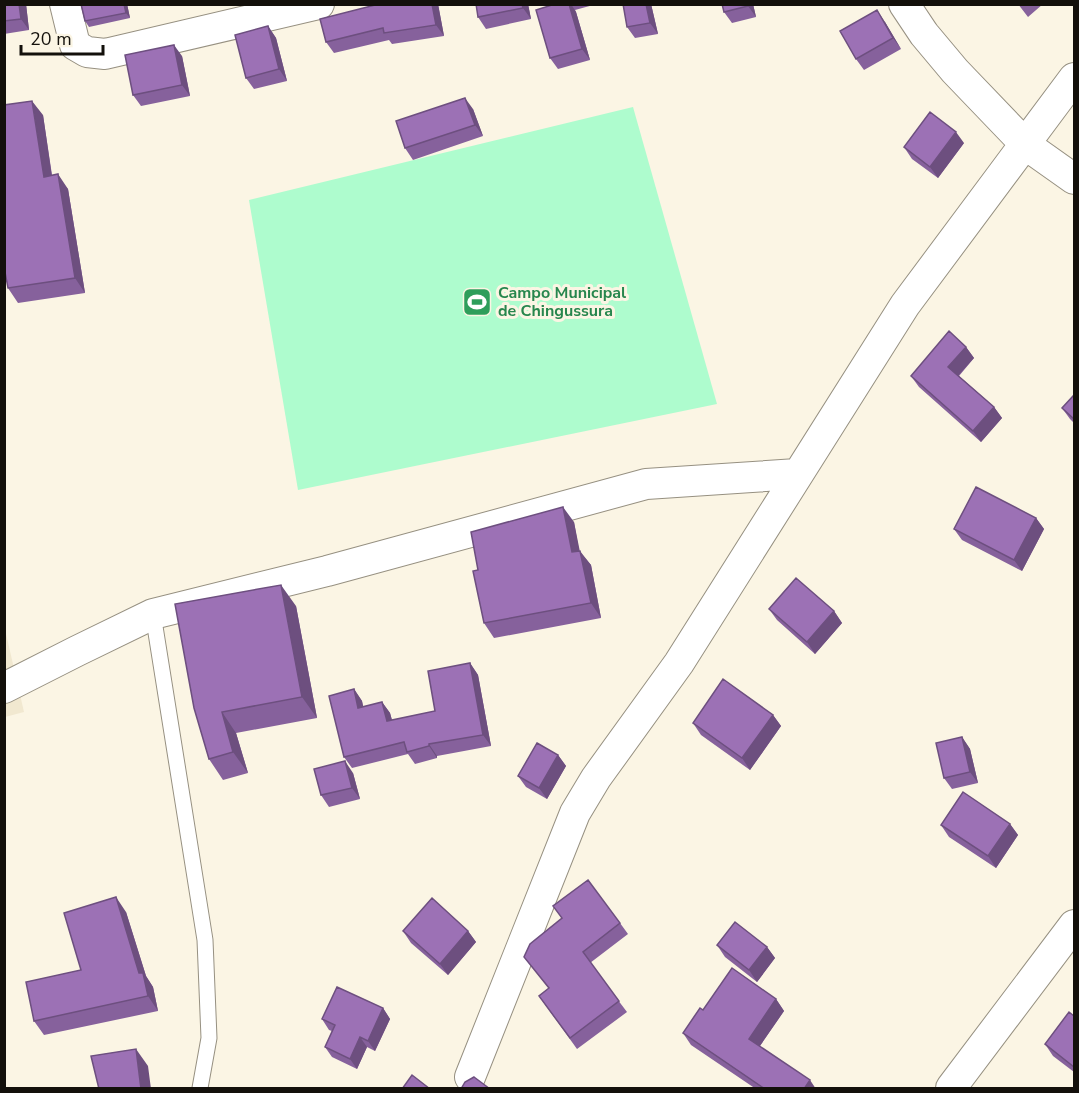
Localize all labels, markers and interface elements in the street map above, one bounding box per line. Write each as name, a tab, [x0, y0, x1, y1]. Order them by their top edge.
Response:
scale bar	[21, 18, 104, 56]
text: 20 m	[30, 27, 72, 51]
place label: Campo Municipal de Chingussura	[498, 282, 626, 322]
sports icon: Campo Municipal de Chingussura	[461, 286, 493, 318]

